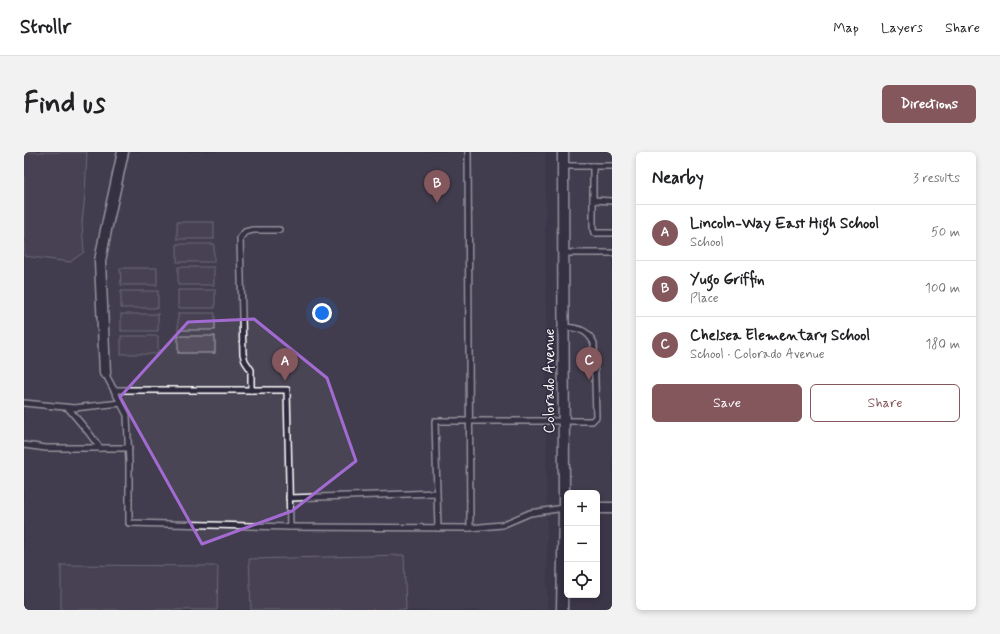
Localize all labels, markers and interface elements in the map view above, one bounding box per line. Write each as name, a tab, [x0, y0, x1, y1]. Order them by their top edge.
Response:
text: Strollr	[20, 15, 71, 40]
text: Map	[833, 19, 859, 37]
text: Layers	[881, 19, 923, 37]
text: Share	[945, 19, 980, 37]
button: Directions	[882, 85, 976, 123]
text: Find us	[24, 86, 105, 123]
text: Nearby	[652, 167, 704, 189]
pin: B	[424, 170, 450, 203]
text: 3 results	[913, 170, 960, 187]
text: Lincoln-Way East High School	[690, 214, 879, 234]
text: A	[661, 224, 669, 241]
text: 50 m	[931, 224, 960, 241]
text: School	[690, 234, 724, 251]
text: Yugo Griffin	[690, 270, 765, 290]
text: B	[661, 280, 669, 297]
text: 100 m	[925, 280, 960, 297]
text: Place	[690, 290, 719, 307]
your location	[312, 303, 332, 323]
text: Chelsea Elementary School	[690, 326, 870, 346]
street label: Colorado Avenue	[540, 328, 560, 433]
text: C	[660, 336, 670, 353]
text: 180 m	[925, 336, 960, 353]
text: School · Colorado Avenue	[690, 346, 825, 363]
pin: C	[576, 347, 602, 380]
pin: A	[272, 348, 298, 381]
button: Save	[652, 384, 802, 422]
button: Share	[810, 384, 960, 422]
map controls	[564, 490, 600, 598]
button: +	[564, 490, 600, 526]
button: −	[564, 526, 600, 562]
button: locate	[564, 562, 600, 598]

